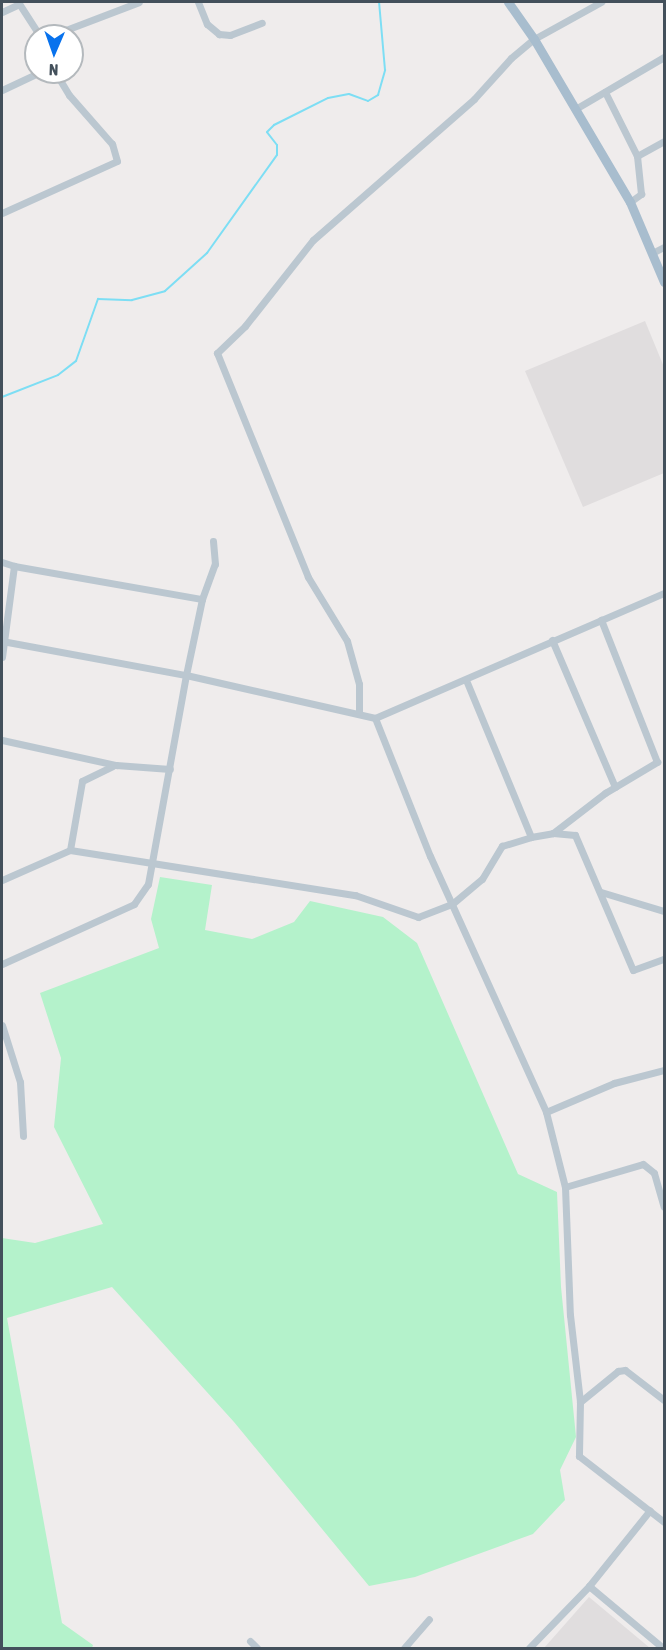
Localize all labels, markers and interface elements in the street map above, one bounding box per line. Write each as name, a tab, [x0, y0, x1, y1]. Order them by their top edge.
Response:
north arrow	[24, 24, 84, 84]
text: N	[48, 61, 58, 79]

